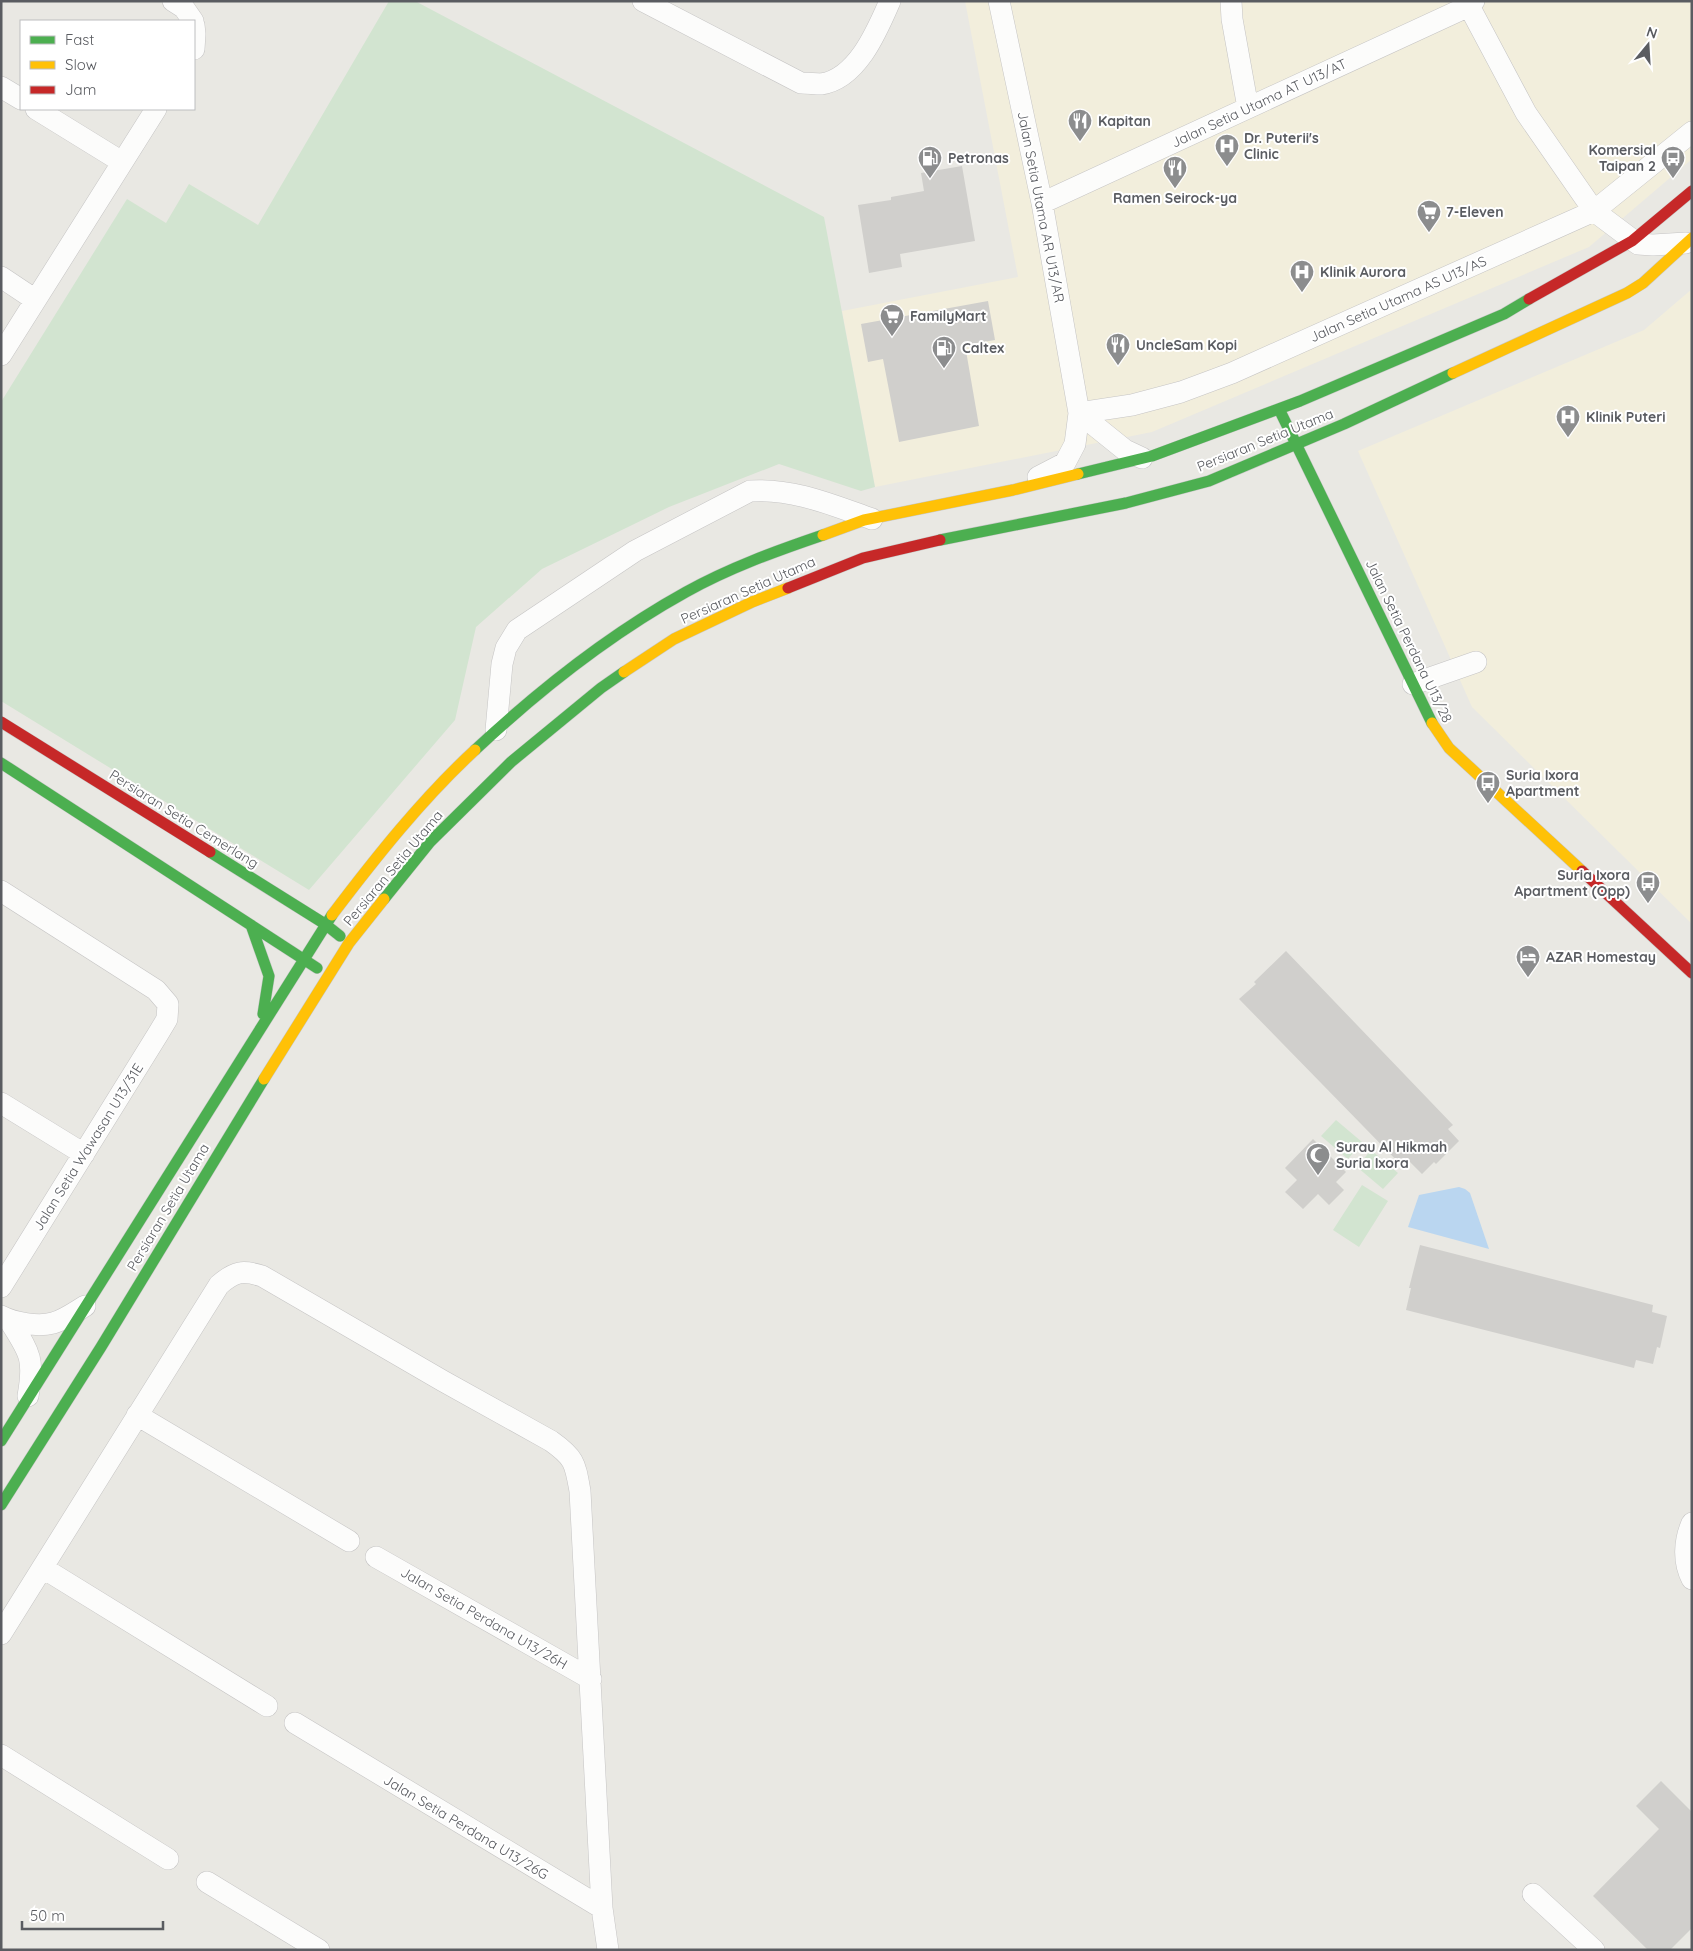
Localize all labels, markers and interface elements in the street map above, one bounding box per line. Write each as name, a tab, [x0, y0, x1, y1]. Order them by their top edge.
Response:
legend	[20, 20, 195, 110]
north arrow	[1623, 20, 1673, 70]
text: N	[1644, 22, 1660, 43]
text: Fast	[65, 30, 94, 49]
street label: Jalan Setia Utama AT U13/AT	[1168, 54, 1350, 152]
text: Slow	[65, 55, 97, 74]
text: Jam	[65, 80, 96, 99]
restaurant icon: Kapitan	[1067, 108, 1093, 142]
street label: Jalan Setia Utama AR U13/AR	[1014, 110, 1068, 304]
place label: Kapitan	[1098, 112, 1151, 130]
place label: Dr. Puterii's Clinic	[1244, 129, 1319, 163]
hospital icon: Dr. Puterii's Clinic	[1214, 133, 1240, 167]
place label: Komersial Taipan 2	[1589, 141, 1656, 175]
fuel station icon: Petronas	[917, 145, 943, 179]
bus stop icon: Komersial Taipan 2	[1660, 145, 1686, 179]
place label: Petronas	[948, 149, 1009, 167]
restaurant icon: Ramen Seirock-ya	[1162, 155, 1188, 189]
place label: Ramen Seirock-ya	[1113, 189, 1237, 207]
supermarket icon: 7-Eleven	[1416, 199, 1442, 233]
place label: 7-Eleven	[1446, 203, 1503, 221]
street label: Jalan Setia Utama AS U13/AS	[1307, 252, 1489, 346]
hospital icon: Klinik Aurora	[1289, 259, 1315, 293]
place label: Klinik Aurora	[1320, 263, 1406, 281]
supermarket icon: FamilyMart	[879, 303, 905, 337]
place label: FamilyMart	[910, 307, 987, 325]
restaurant icon: UncleSam Kopi	[1105, 332, 1131, 366]
fuel station icon: Caltex	[931, 335, 957, 369]
place label: UncleSam Kopi	[1136, 336, 1237, 354]
place label: Caltex	[962, 339, 1004, 357]
street label: Persiaran Setia Utama	[1194, 404, 1336, 476]
hospital icon: Klinik Puteri	[1555, 404, 1581, 438]
place label: Klinik Puteri	[1586, 408, 1666, 426]
street label: Persiaran Setia Utama	[678, 552, 818, 628]
street label: Jalan Setia Perdana U13/28	[1362, 556, 1456, 726]
street label: Persiaran Setia Cemerlang	[106, 766, 262, 872]
place label: Suria Ixora Apartment	[1506, 766, 1580, 800]
bus stop icon: Suria Ixora Apartment	[1475, 770, 1501, 804]
street label: Persiaran Setia Utama	[339, 806, 447, 930]
place label: Suria Ixora Apartment (Opp)	[1514, 866, 1630, 900]
bus stop icon: Suria Ixora Apartment (Opp)	[1635, 870, 1661, 904]
hotel icon: AZAR Homestay	[1515, 944, 1541, 978]
place label: AZAR Homestay	[1546, 948, 1656, 966]
street label: Jalan Setia Wawasan U13/31E	[29, 1060, 147, 1234]
place label: Surau Al Hikmah Suria Ixora	[1336, 1138, 1447, 1172]
street label: Persiaran Setia Utama	[123, 1140, 213, 1274]
mosque icon: Surau Al Hikmah Suria Ixora	[1305, 1142, 1331, 1176]
street label: Jalan Setia Perdana U13/26H	[397, 1563, 571, 1673]
street label: Jalan Setia Perdana U13/26G	[380, 1771, 552, 1883]
scale bar	[22, 1898, 164, 1930]
text: 50 m	[30, 1906, 65, 1925]

